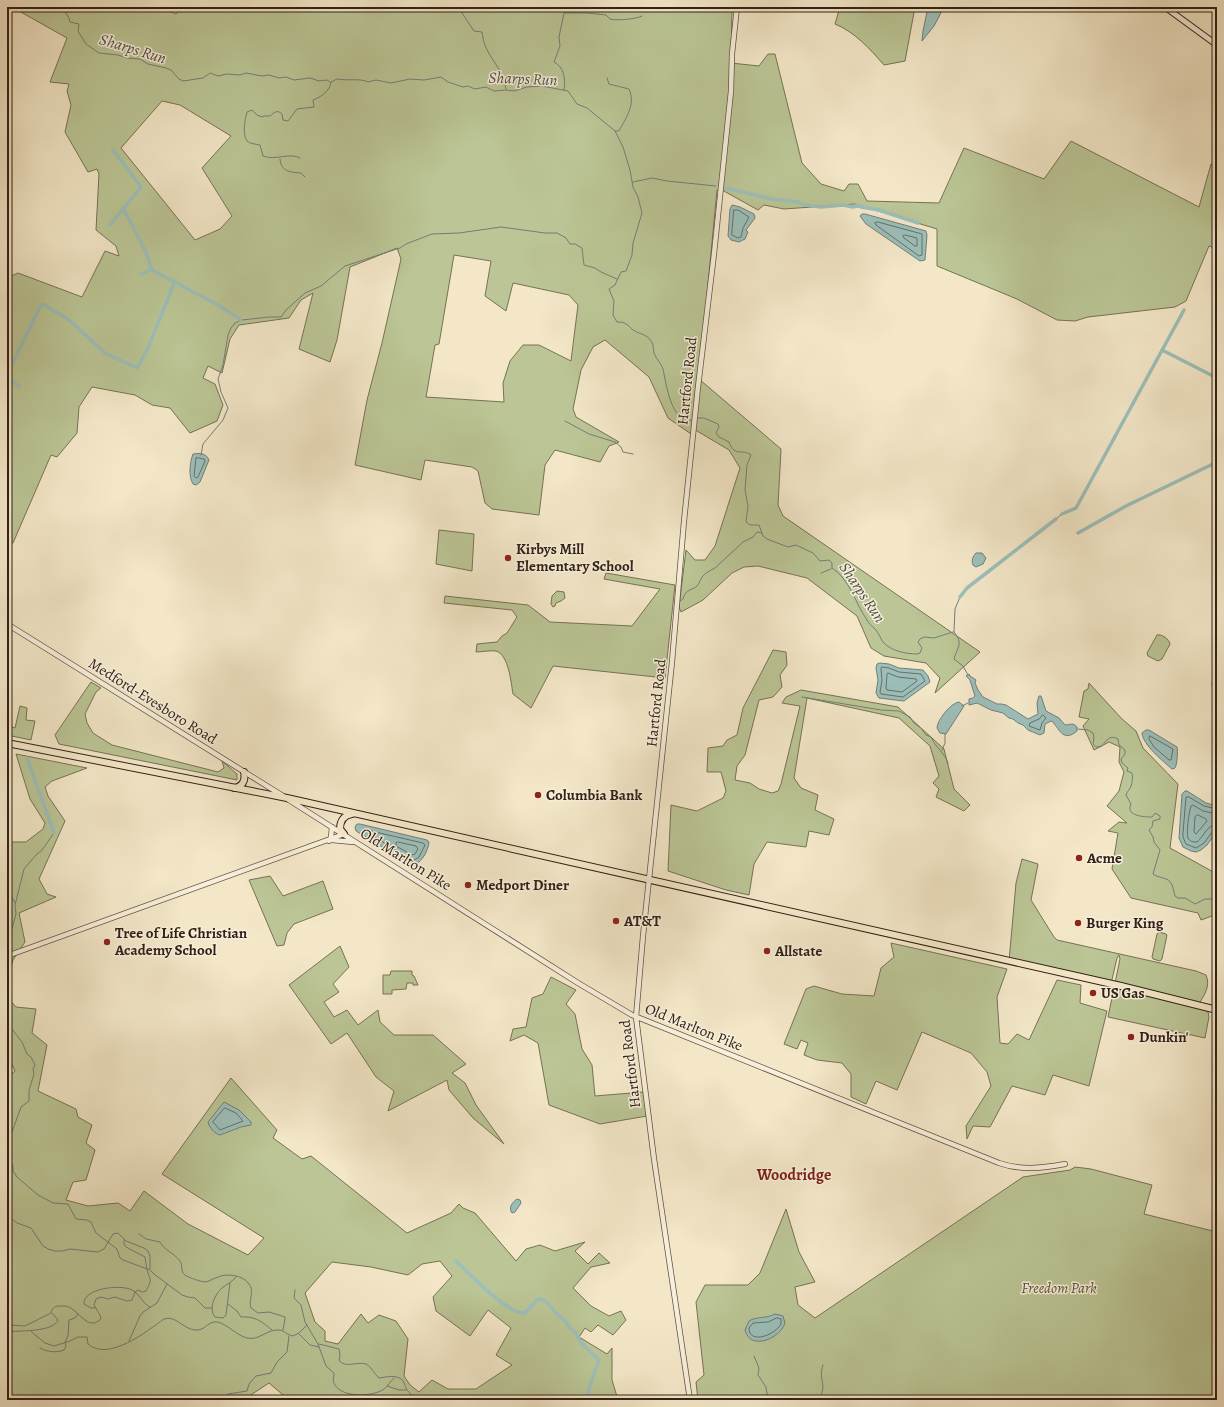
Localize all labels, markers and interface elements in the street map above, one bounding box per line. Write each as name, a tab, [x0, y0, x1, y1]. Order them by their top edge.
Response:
water label: Sharps Run	[97, 28, 169, 70]
water label: Sharps Run	[488, 67, 558, 91]
street label: Hartford Road	[672, 335, 702, 426]
place label: Kirbys Mill Elementary School	[516, 539, 634, 576]
marker: Kirbys Mill Elementary School	[503, 553, 513, 563]
water label: Sharps Run	[834, 558, 891, 627]
street label: Medford-Evesboro Road	[85, 653, 222, 749]
street label: Hartford Road	[641, 657, 671, 748]
place label: Columbia Bank	[546, 785, 642, 805]
marker: Columbia Bank	[533, 790, 543, 800]
street label: Old Marlton Pike	[357, 823, 456, 895]
place label: Acme	[1086, 848, 1122, 868]
marker: Acme	[1074, 853, 1084, 863]
place label: Medport Diner	[476, 875, 569, 895]
marker: Medport Diner	[463, 880, 473, 890]
place label: AT&T	[623, 911, 661, 931]
place label: Burger King	[1086, 913, 1164, 933]
marker: AT&T	[611, 916, 621, 926]
marker: Burger King	[1073, 918, 1083, 928]
place label: Tree of Life Christian Academy School	[114, 923, 248, 960]
marker: Tree of Life Christian Academy School	[102, 937, 112, 947]
place label: Allstate	[774, 941, 822, 961]
marker: Allstate	[762, 946, 772, 956]
place label: US Gas	[1101, 983, 1145, 1003]
marker: US Gas	[1088, 988, 1098, 998]
street label: Old Marlton Pike	[642, 998, 746, 1056]
street label: Hartford Road	[615, 1018, 645, 1109]
place label: Dunkin'	[1139, 1027, 1189, 1047]
marker: Dunkin'	[1126, 1032, 1136, 1042]
district label: Woodridge	[756, 1164, 831, 1186]
park label: Freedom Park	[1021, 1278, 1097, 1298]

